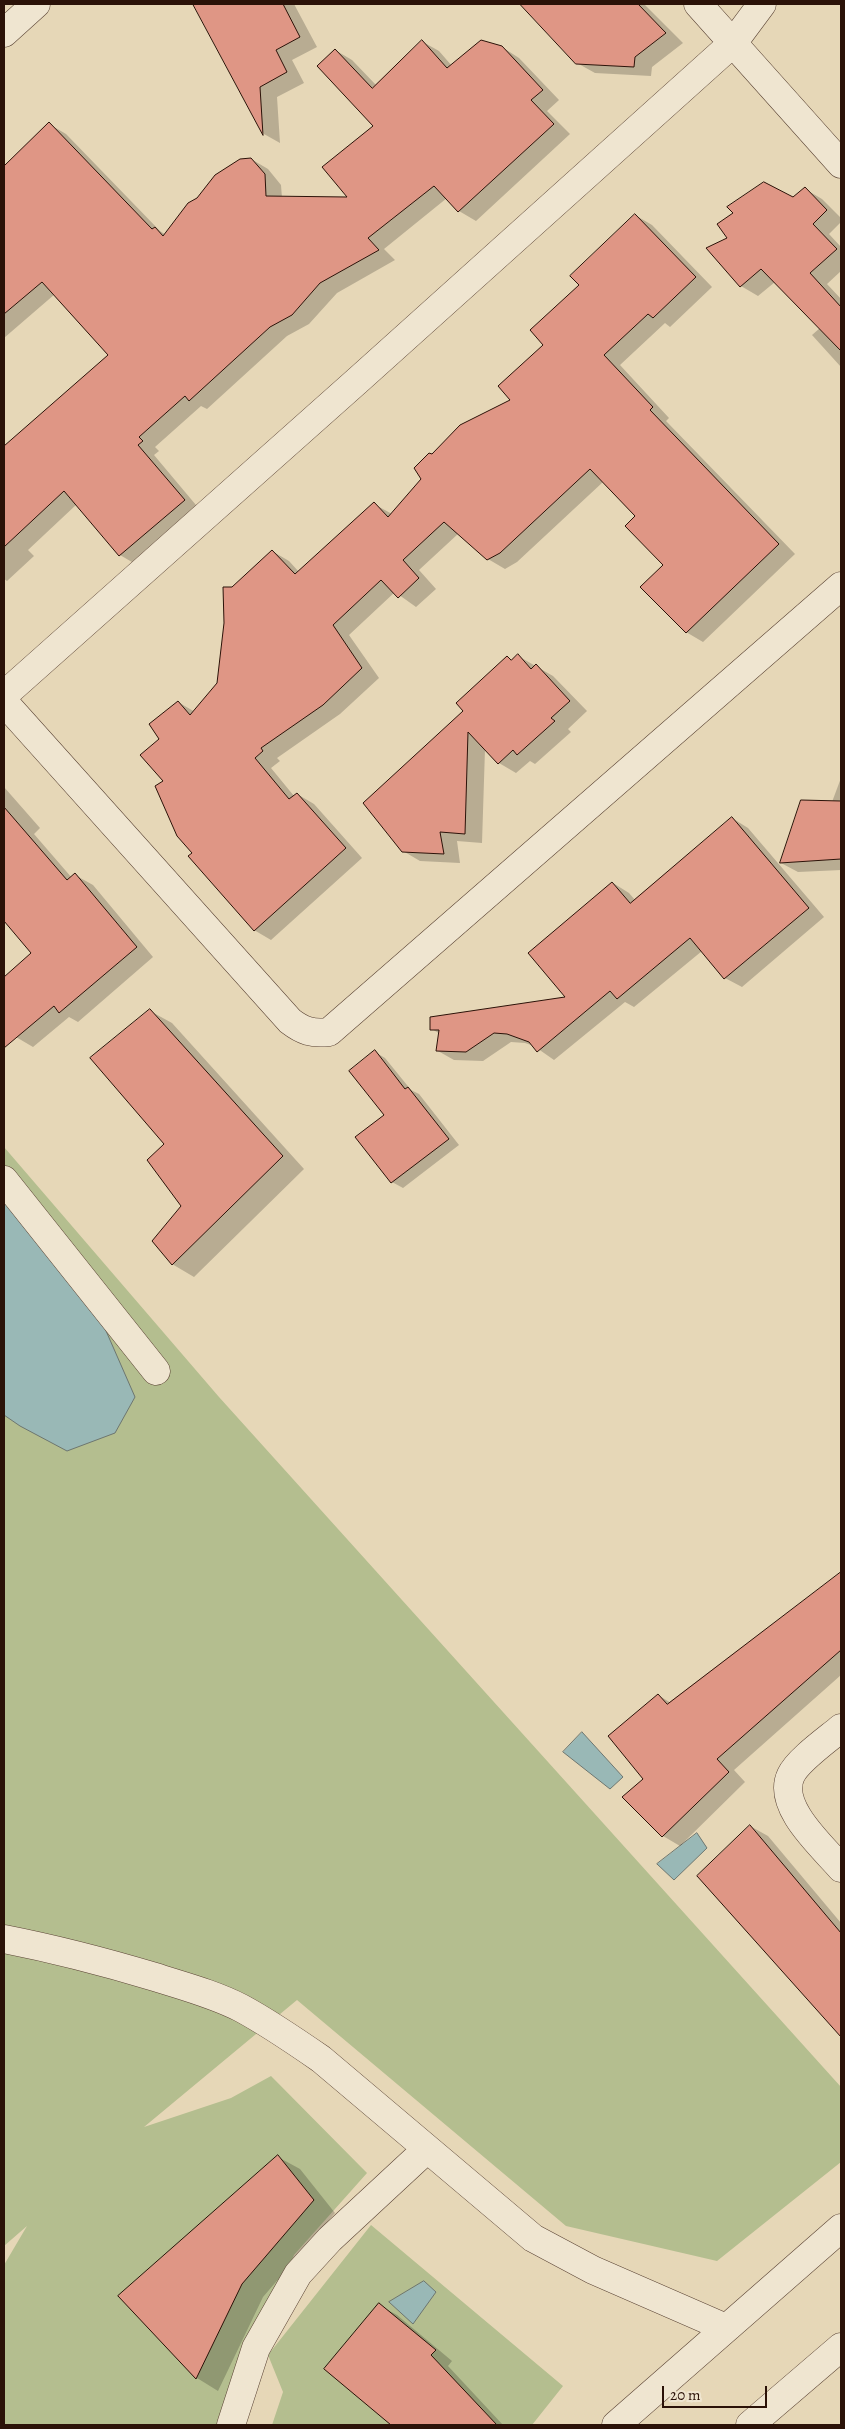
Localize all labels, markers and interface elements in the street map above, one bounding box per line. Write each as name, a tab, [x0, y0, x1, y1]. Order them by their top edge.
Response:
scale bar	[665, 2376, 770, 2408]
text: 20 m	[670, 2385, 701, 2405]

